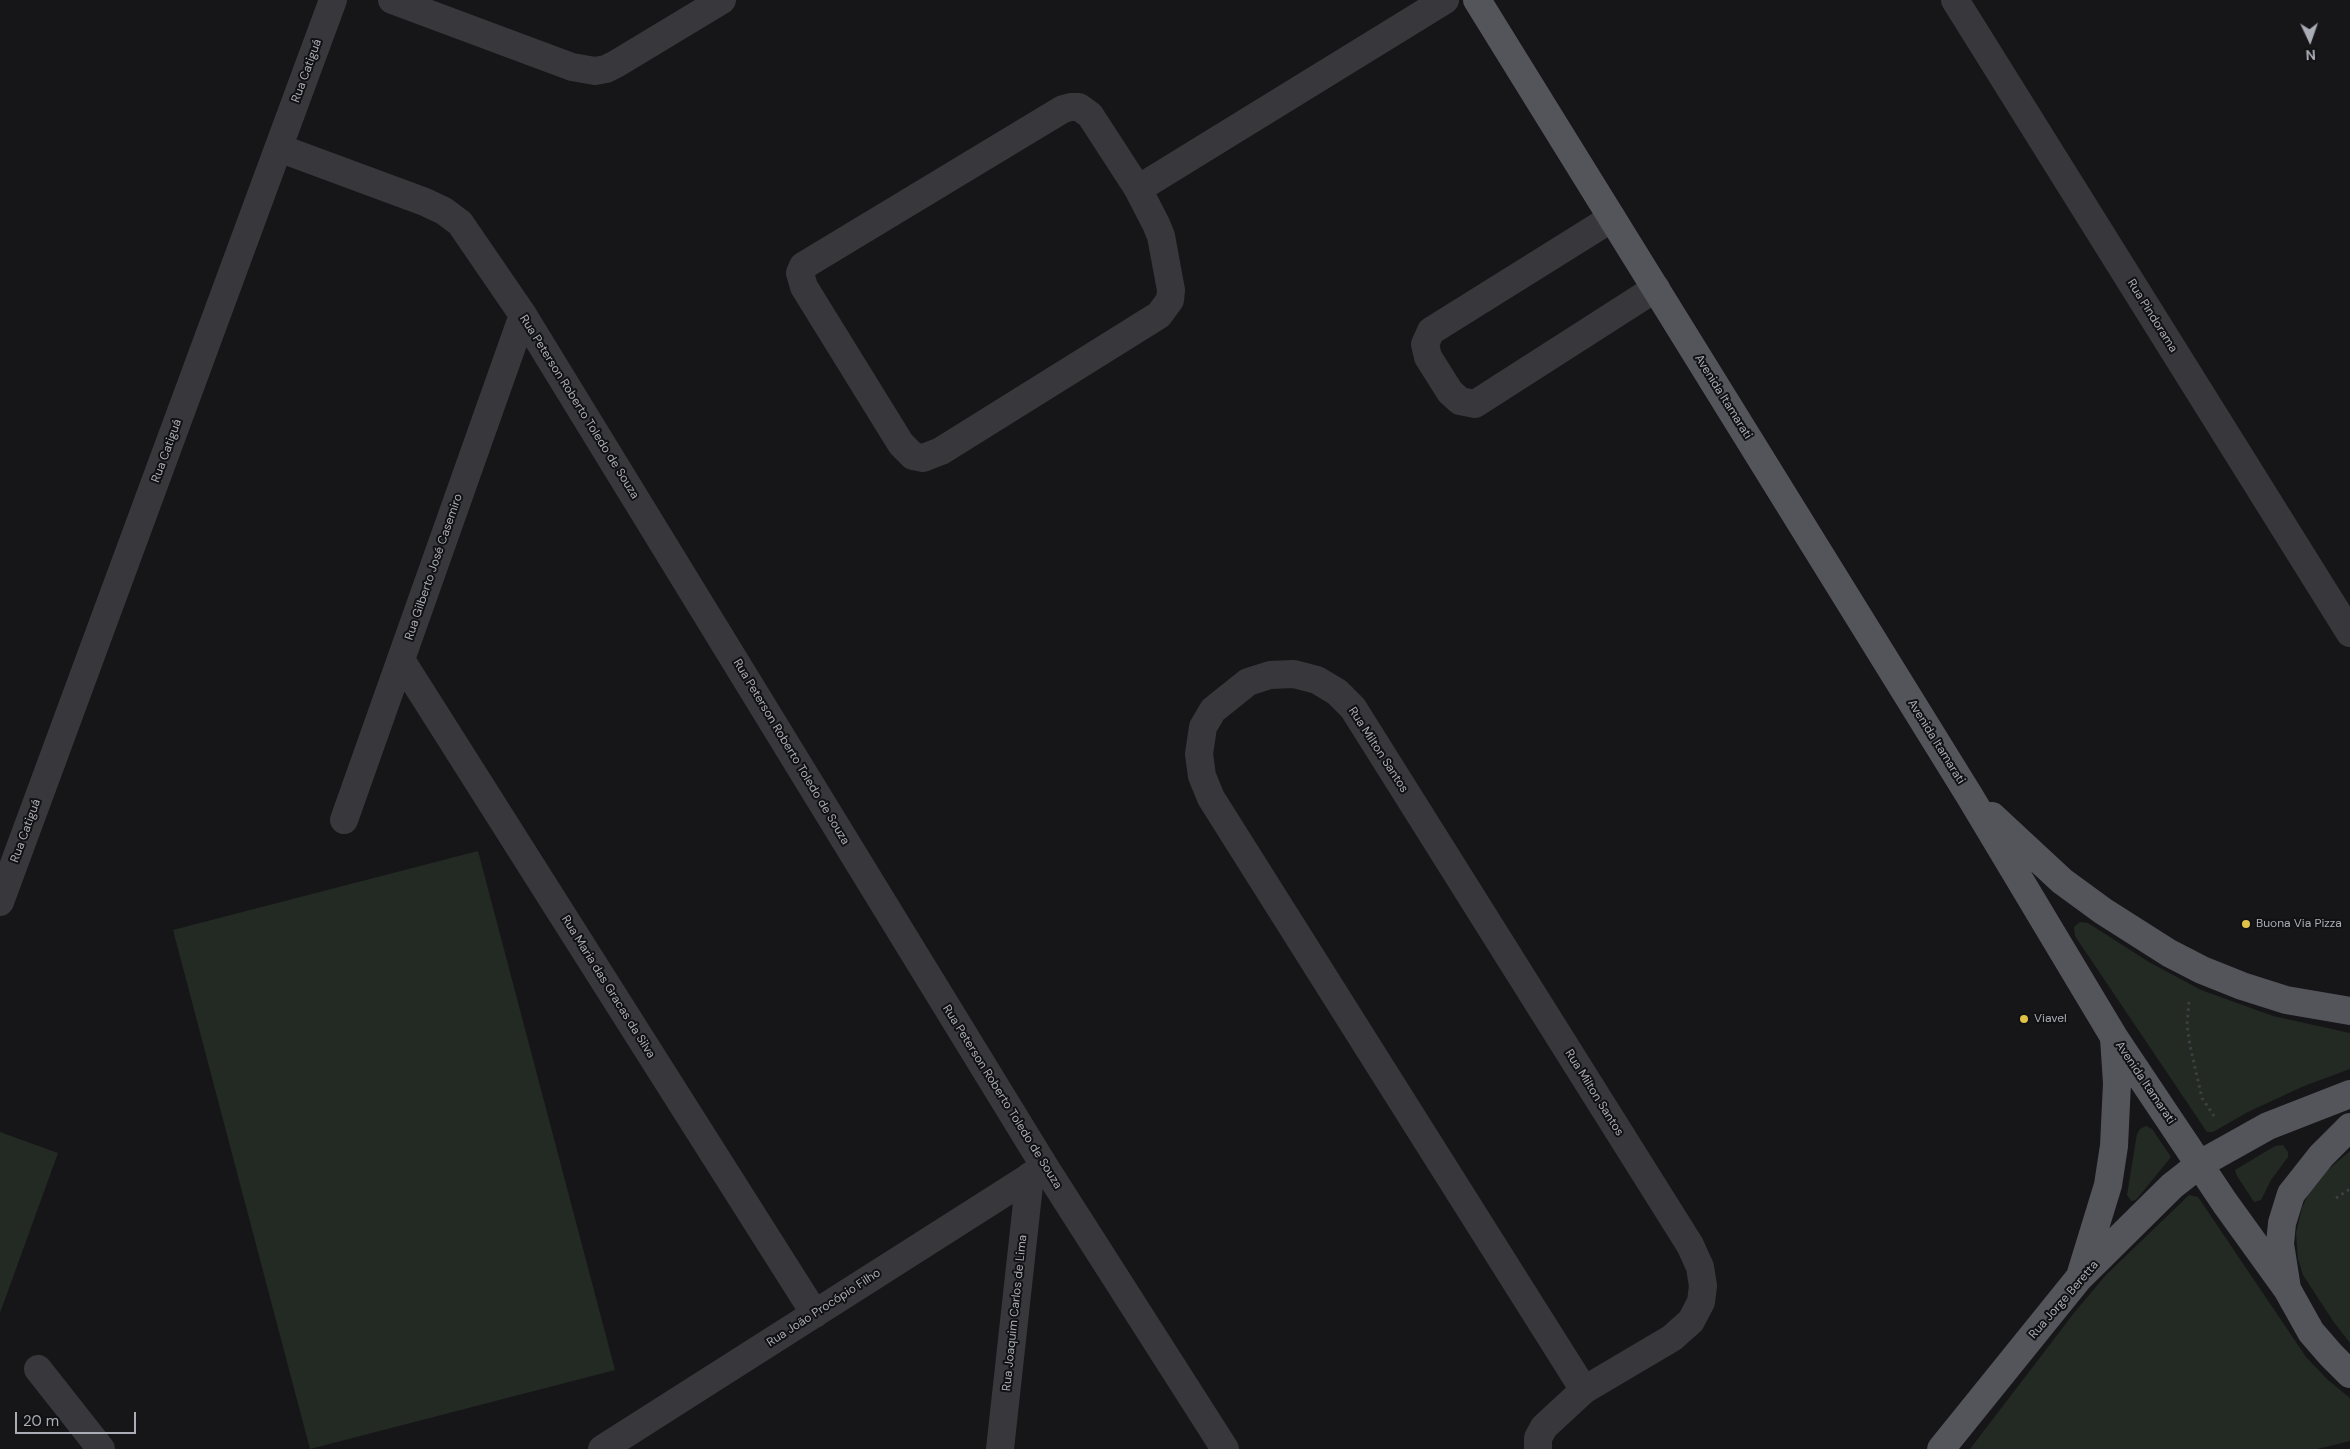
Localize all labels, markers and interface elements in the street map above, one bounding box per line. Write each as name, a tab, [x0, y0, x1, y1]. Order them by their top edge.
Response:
north arrow	[2285, 15, 2335, 65]
street label: Rua Catiguá	[289, 37, 325, 105]
text: N	[2305, 46, 2316, 64]
street label: Rua Pindorama	[2124, 277, 2180, 355]
street label: Rua Peterson Roberto Toledo de Souza	[516, 312, 642, 502]
street label: Avenida Itamarati	[1691, 352, 1755, 442]
street label: Rua Catiguá	[149, 417, 185, 485]
street label: Rua Gilberto José Casemiro	[402, 492, 466, 642]
street label: Rua Peterson Roberto Toledo de Souza	[730, 657, 852, 847]
street label: Avenida Itamarati	[1904, 697, 1968, 787]
street label: Rua Milton Santos	[1345, 704, 1411, 796]
street label: Rua Catiguá	[8, 797, 44, 865]
street label: Rua Maria das Gracas da Silva	[558, 913, 658, 1061]
place label: Buona Via Pizza	[2256, 917, 2342, 931]
marker: Buona Via Pizza	[2240, 918, 2252, 930]
street label: Rua Peterson Roberto Toledo de Souza	[939, 1002, 1065, 1192]
place label: Viavel	[2034, 1012, 2067, 1026]
marker: Viavel	[2018, 1013, 2030, 1025]
street label: Avenida Itamarati	[2112, 1039, 2178, 1127]
street label: Rua Milton Santos	[1562, 1047, 1626, 1139]
street label: Rua Joaquim Carlos de Lima	[1000, 1234, 1030, 1392]
street label: Rua Jorge Beretta	[2026, 1258, 2102, 1342]
street label: Rua João Procópio Filho	[764, 1266, 884, 1350]
scale bar	[18, 1402, 139, 1434]
text: 20 m	[23, 1411, 59, 1431]

